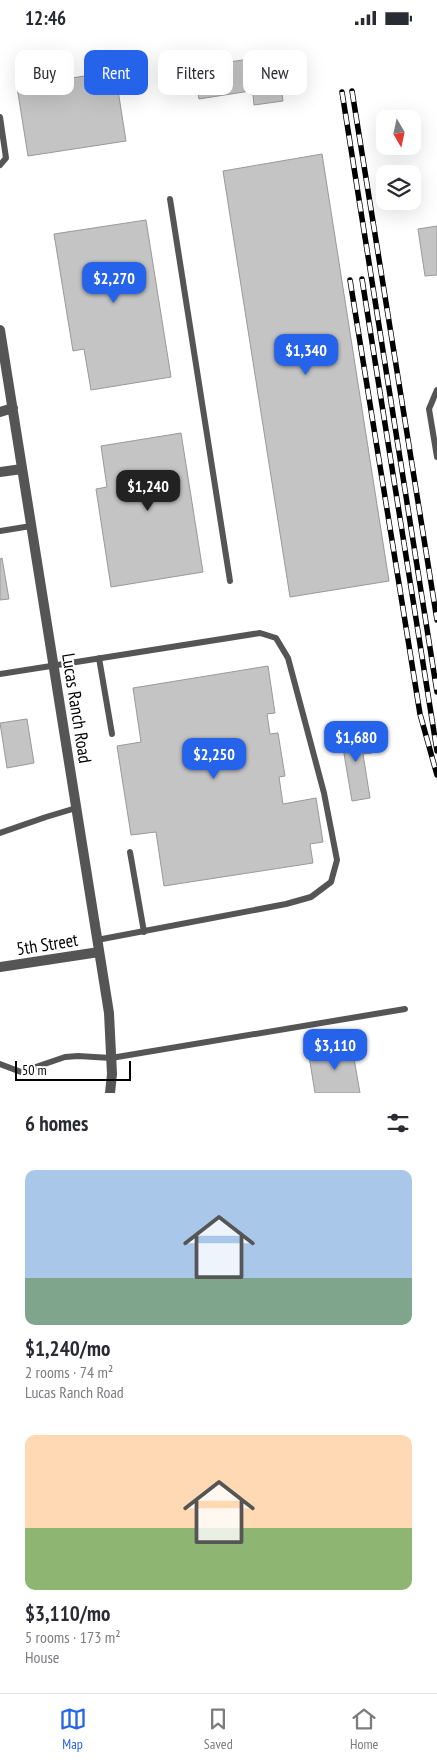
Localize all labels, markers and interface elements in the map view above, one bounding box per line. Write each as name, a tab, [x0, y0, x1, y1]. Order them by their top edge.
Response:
text: 12:46	[25, 6, 66, 30]
chip: Buy	[15, 50, 74, 95]
chip: Rent	[84, 50, 148, 95]
chip: Filters	[158, 50, 233, 95]
chip: New	[243, 50, 307, 95]
north arrow	[376, 110, 421, 155]
map controls	[376, 110, 421, 210]
button: layers	[376, 165, 421, 210]
pin: $2,270	[73, 261, 155, 304]
text: $2,270	[93, 268, 135, 288]
pin: $1,340	[265, 333, 347, 376]
text: $1,340	[285, 340, 327, 360]
pin: $1,240	[107, 469, 189, 512]
text: $1,240	[127, 476, 169, 496]
street label: Lucas Ranch Road	[57, 651, 97, 765]
pin: $1,680	[315, 721, 397, 763]
text: $1,680	[335, 727, 377, 747]
pin: $2,250	[173, 737, 255, 780]
text: $2,250	[193, 744, 235, 764]
street label: 5th Street	[15, 928, 79, 960]
pin: $3,110	[294, 1029, 376, 1071]
text: $3,110	[314, 1035, 356, 1055]
scale bar	[15, 1058, 131, 1081]
text: 50 m	[22, 1061, 47, 1079]
icon: filters	[384, 1109, 412, 1137]
text: 6 homes	[25, 1110, 88, 1137]
icon: home	[174, 1202, 264, 1292]
text: $1,240/mo	[25, 1335, 110, 1362]
text: 2 rooms · 74 m²	[25, 1362, 113, 1382]
text: Lucas Ranch Road	[25, 1382, 124, 1402]
icon: home	[174, 1467, 264, 1557]
text: $3,110/mo	[25, 1600, 110, 1627]
text: 5 rooms · 173 m²	[25, 1627, 121, 1647]
text: House	[25, 1647, 59, 1667]
tab: Map	[59, 1705, 87, 1753]
tab: Saved	[204, 1705, 233, 1753]
tab: Home	[350, 1705, 378, 1753]

